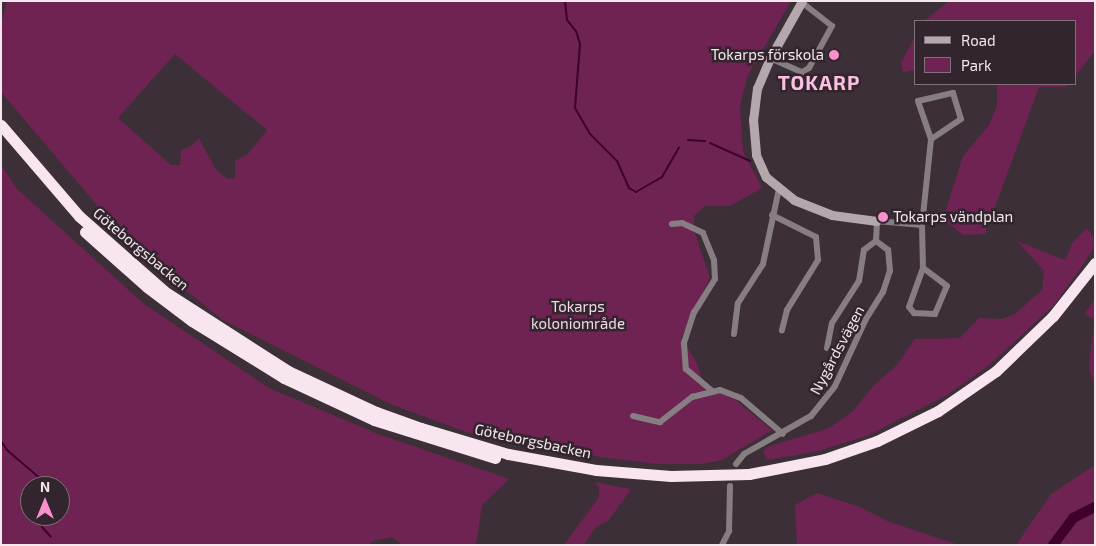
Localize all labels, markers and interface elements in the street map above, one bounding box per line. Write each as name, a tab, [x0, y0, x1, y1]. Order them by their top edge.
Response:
legend	[914, 20, 1076, 85]
text: Road	[961, 31, 996, 49]
place label: Tokarps förskola	[711, 46, 824, 64]
marker: Tokarps förskola	[828, 49, 840, 61]
text: Park	[961, 56, 992, 74]
district label: TOKARP	[777, 70, 861, 94]
street label: Göteborgsbacken	[90, 204, 192, 294]
place label: Tokarps vändplan	[893, 208, 1014, 226]
marker: Tokarps vändplan	[877, 211, 889, 223]
park label: Tokarps koloniområde	[531, 297, 625, 332]
street label: Nygårdsvägen	[806, 302, 868, 398]
street label: Göteborgsbacken	[473, 420, 593, 462]
north arrow	[20, 476, 70, 526]
text: N	[40, 478, 50, 495]

